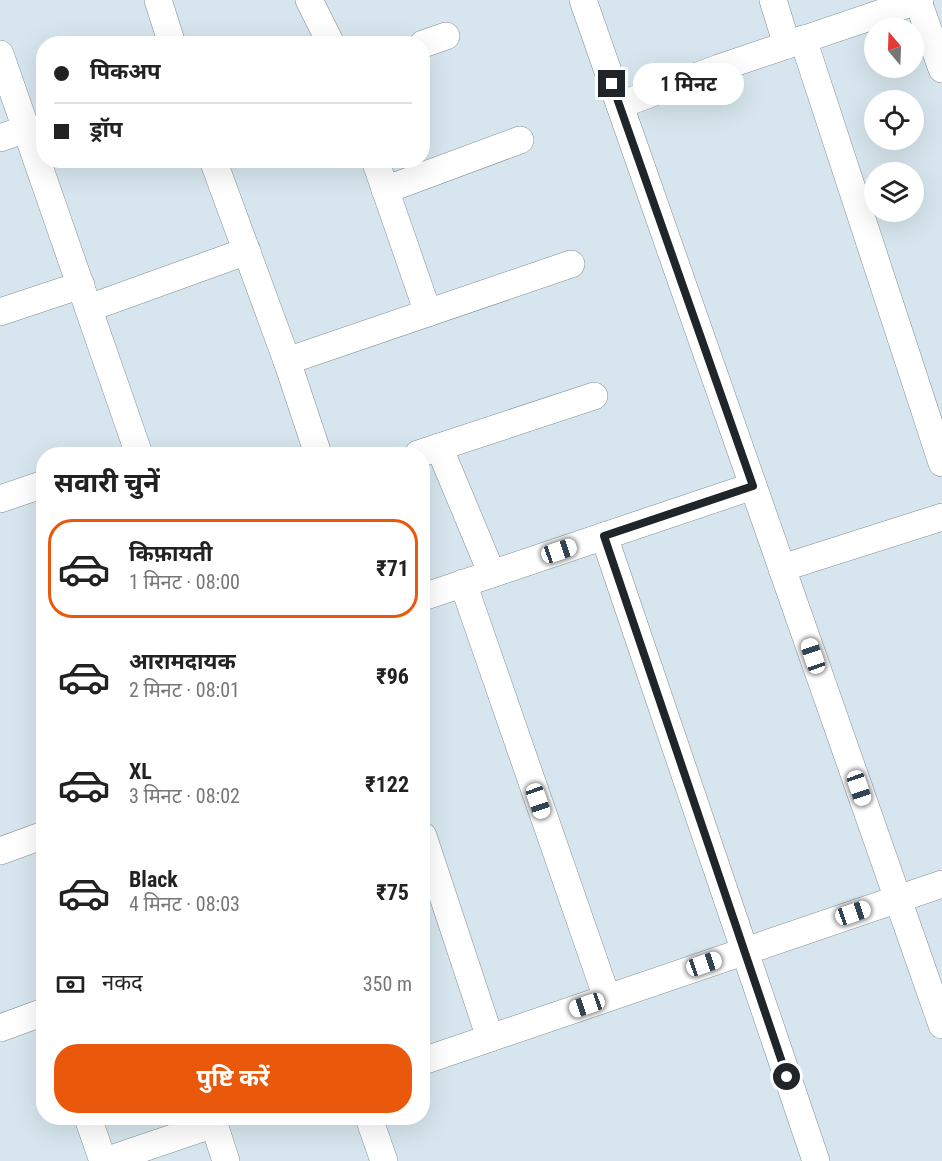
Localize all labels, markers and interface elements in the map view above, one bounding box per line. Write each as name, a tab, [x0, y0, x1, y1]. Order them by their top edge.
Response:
north arrow	[864, 18, 924, 78]
map controls	[864, 18, 924, 222]
text: पिकअप	[90, 59, 161, 84]
callout: 1 मिनट	[633, 63, 744, 105]
route end	[598, 70, 625, 97]
text: 1 मिनट	[660, 72, 717, 96]
button: locate	[864, 90, 924, 150]
text: ड्रॉप	[90, 117, 123, 142]
button: layers	[864, 162, 924, 222]
text: सवारी चुनें	[54, 467, 160, 499]
car	[539, 537, 579, 565]
text: किफ़ायती	[129, 541, 213, 566]
icon: car	[57, 542, 111, 596]
text: ₹71	[376, 556, 409, 581]
text: 1 मिनट · 08:00	[129, 570, 240, 594]
car	[799, 636, 827, 676]
text: आरामदायक	[129, 649, 236, 674]
icon: car	[57, 650, 111, 704]
text: ₹96	[376, 664, 409, 689]
text: 2 मिनट · 08:01	[129, 678, 240, 702]
icon: car	[57, 758, 111, 812]
text: XL	[129, 759, 152, 784]
car	[845, 768, 873, 808]
text: ₹122	[365, 772, 409, 797]
car	[524, 781, 552, 821]
text: 3 मिनट · 08:02	[129, 784, 240, 808]
icon: car	[57, 866, 111, 920]
text: Black	[129, 867, 178, 892]
text: ₹75	[376, 880, 409, 905]
text: 4 मिनट · 08:03	[129, 892, 240, 916]
car	[833, 899, 873, 927]
car	[684, 950, 724, 978]
icon: cash	[54, 968, 87, 1001]
text: नकद	[102, 970, 143, 995]
text: 350 m	[363, 972, 412, 996]
car	[567, 991, 607, 1019]
button: पुष्टि करें	[54, 1044, 412, 1113]
route start	[773, 1063, 800, 1090]

